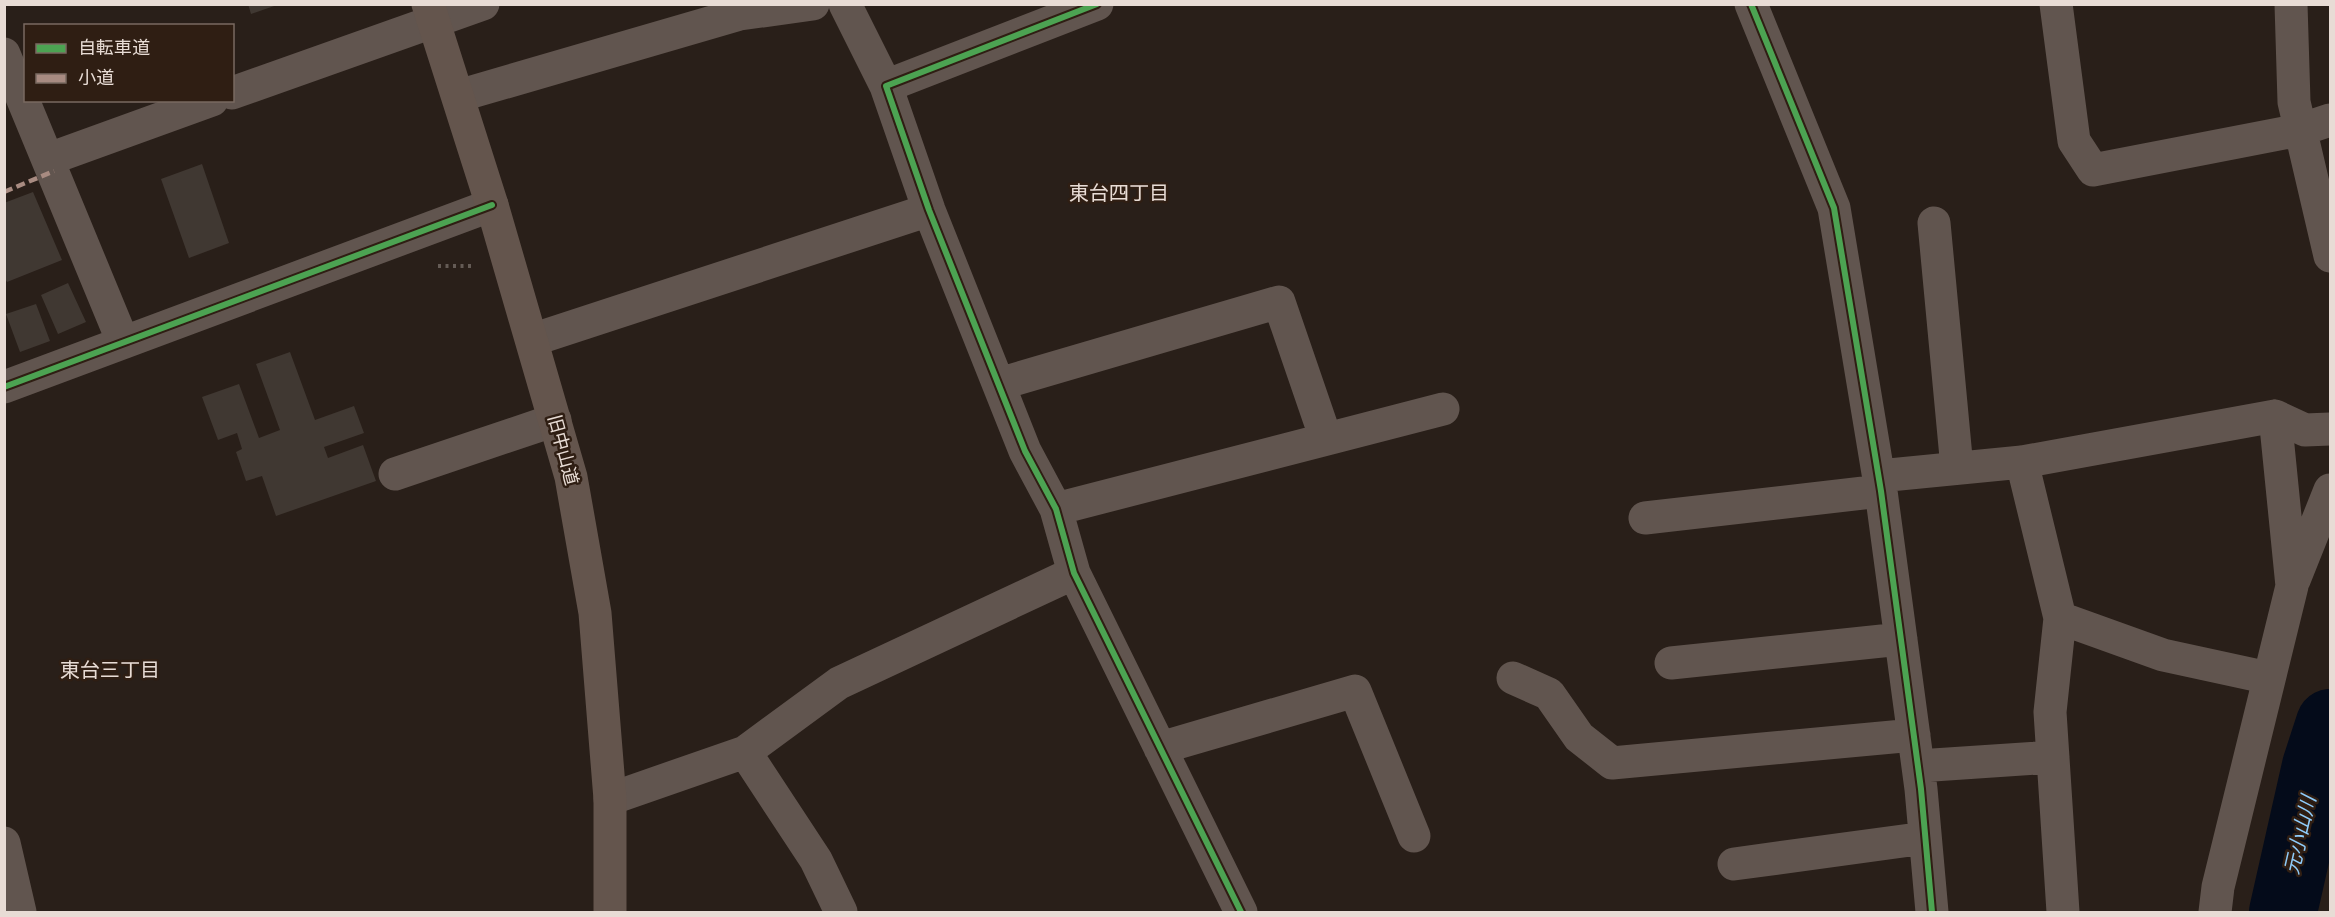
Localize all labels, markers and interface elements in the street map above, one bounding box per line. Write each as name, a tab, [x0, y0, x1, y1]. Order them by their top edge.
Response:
legend	[24, 24, 234, 102]
text: 自転車道	[78, 37, 150, 59]
text: 小道	[78, 67, 114, 89]
district label: 東台四丁目	[1069, 181, 1169, 206]
street label: 旧中山道	[543, 412, 583, 488]
district label: 東台三丁目	[60, 658, 160, 683]
water label: 元小山川	[2279, 791, 2322, 877]

